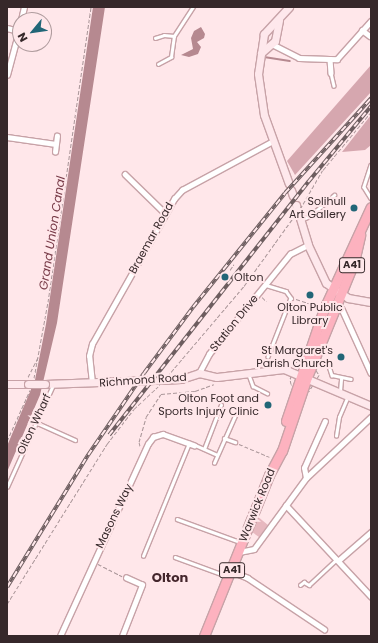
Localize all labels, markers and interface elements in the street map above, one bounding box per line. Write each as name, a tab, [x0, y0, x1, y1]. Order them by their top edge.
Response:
north arrow	[12, 12, 52, 52]
text: N	[13, 30, 31, 45]
water label: Grand Union Canal	[36, 175, 68, 291]
place label: Solihull Art Gallery	[289, 195, 346, 221]
street label: Braemar Road	[126, 200, 176, 276]
marker: Solihull Art Gallery	[349, 203, 359, 213]
road number: A41	[339, 257, 365, 273]
place label: Olton	[234, 270, 263, 284]
marker: Olton	[219, 271, 231, 283]
marker: Olton Public Library	[305, 290, 315, 300]
street label: Station Drive	[207, 292, 261, 354]
place label: Olton Public Library	[277, 301, 343, 327]
place label: St Margaret's Parish Church	[256, 344, 333, 370]
marker: St Margaret's Parish Church	[336, 352, 346, 362]
street label: Richmond Road	[99, 370, 187, 390]
street label: Olton Wharf	[14, 392, 54, 456]
place label: Olton Foot and Sports Injury Clinic	[158, 392, 259, 418]
marker: Olton Foot and Sports Injury Clinic	[262, 399, 274, 411]
street label: Warwick Road	[236, 466, 278, 544]
street label: Masons Way	[93, 482, 135, 550]
road number: A41	[219, 562, 245, 578]
district label: Olton	[152, 570, 188, 586]

